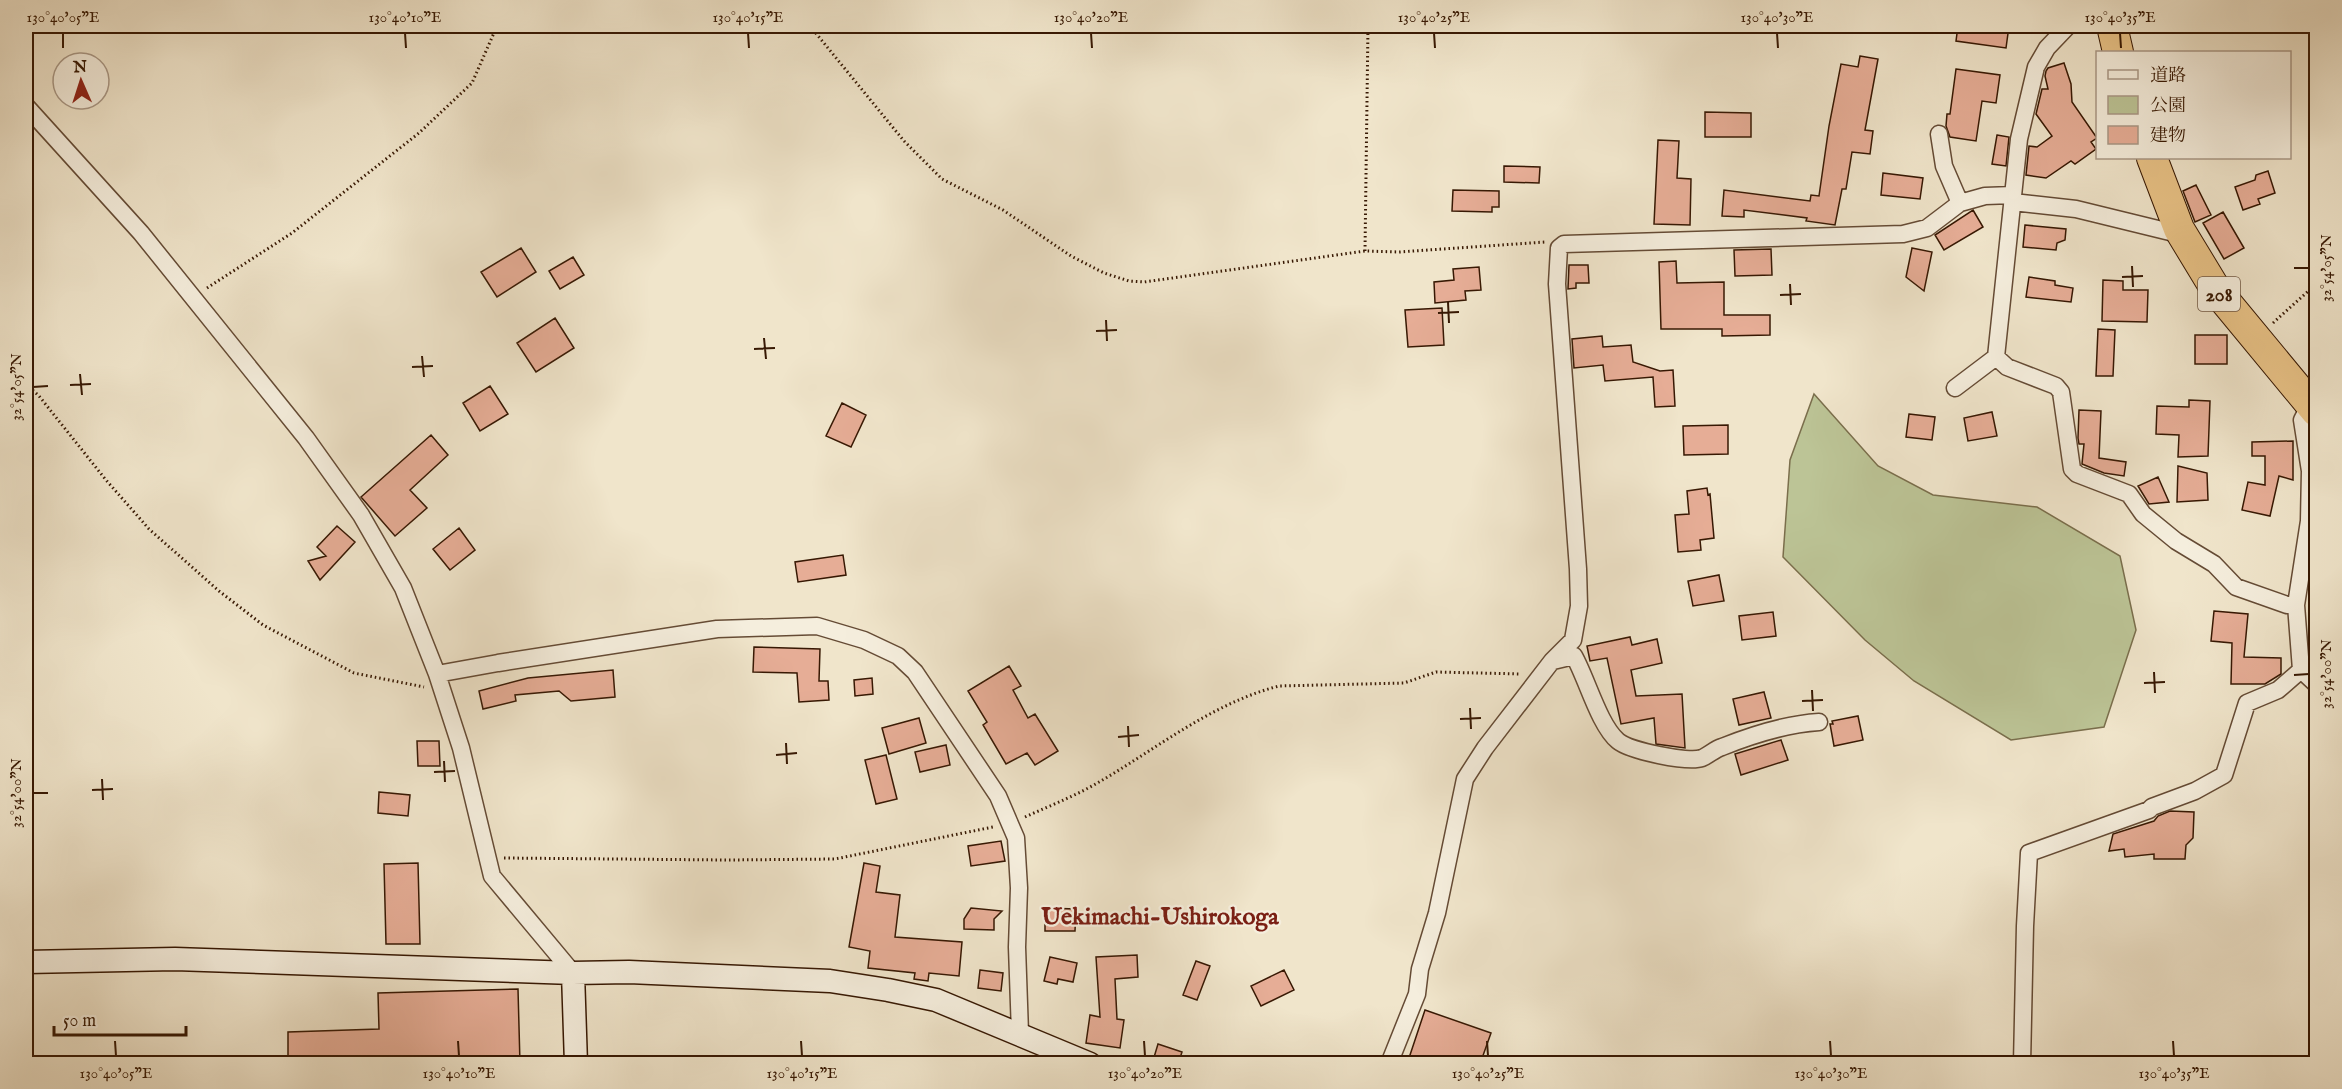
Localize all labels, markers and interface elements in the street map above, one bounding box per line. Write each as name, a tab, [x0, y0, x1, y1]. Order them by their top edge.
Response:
text: 130°40'05"E	[27, 8, 99, 27]
text: 130°40'10"E	[369, 8, 441, 27]
text: 130°40'15"E	[712, 8, 784, 27]
text: 130°40'20"E	[1054, 8, 1128, 27]
text: 130°40'25"E	[1398, 8, 1470, 27]
text: 130°40'30"E	[1741, 8, 1814, 27]
text: 130°40'35"E	[2084, 8, 2156, 27]
north arrow	[51, 51, 111, 111]
legend	[2096, 51, 2291, 159]
text: N	[72, 58, 88, 78]
text: 道路	[2150, 65, 2186, 88]
text: 公園	[2150, 95, 2186, 118]
text: 建物	[2150, 125, 2186, 148]
text: 32°54'05"N	[2317, 234, 2336, 302]
road number: 208	[2198, 277, 2240, 311]
text: 32°54'05"N	[7, 353, 26, 421]
text: 32°54'00"N	[2317, 639, 2336, 709]
text: 32°54'00"N	[7, 758, 26, 828]
district label: Uekimachi-Ushirokoga	[1040, 902, 1279, 933]
scale bar	[54, 999, 186, 1037]
text: 50 m	[63, 1010, 96, 1033]
text: 130°40'05"E	[80, 1064, 152, 1083]
text: 130°40'10"E	[423, 1064, 495, 1083]
text: 130°40'15"E	[766, 1064, 838, 1083]
text: 130°40'20"E	[1108, 1064, 1182, 1083]
text: 130°40'25"E	[1452, 1064, 1524, 1083]
text: 130°40'30"E	[1795, 1064, 1868, 1083]
text: 130°40'35"E	[2138, 1064, 2210, 1083]

